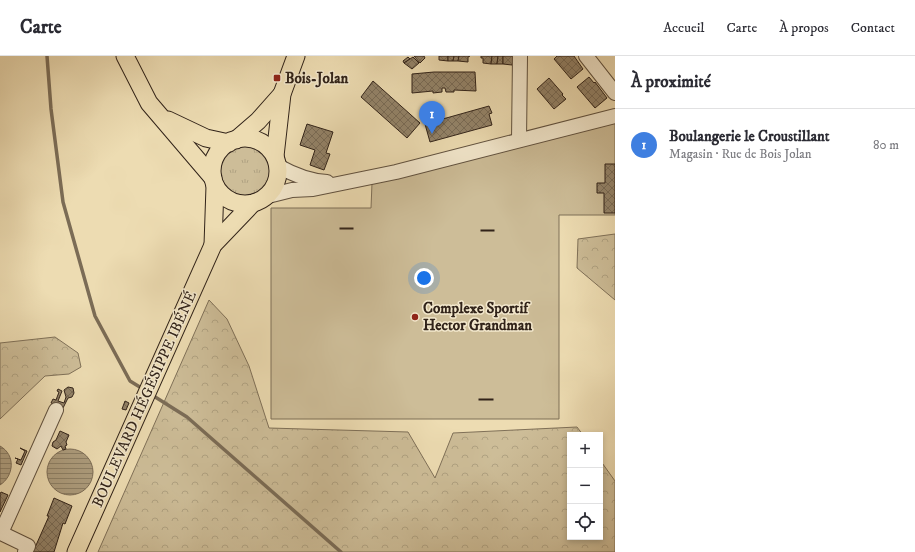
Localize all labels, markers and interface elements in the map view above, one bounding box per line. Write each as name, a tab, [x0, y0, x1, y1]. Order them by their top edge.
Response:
text: Carte	[20, 16, 62, 39]
text: Accueil	[663, 19, 705, 37]
text: Carte	[727, 19, 757, 37]
text: À propos	[779, 19, 829, 37]
text: Contact	[851, 19, 895, 37]
place label: Bois-Jolan	[285, 69, 349, 88]
text: À proximité	[631, 71, 711, 93]
marker: Bois-Jolan	[272, 73, 282, 83]
pin: 1	[419, 101, 445, 134]
text: Boulangerie le Croustillant	[669, 127, 830, 146]
text: 1	[642, 137, 646, 153]
text: 80 m	[873, 137, 899, 153]
text: Magasin · Rue de Bois Jolan	[669, 146, 812, 162]
your location	[414, 268, 434, 288]
street label: BOULEVARD HÉGÉSIPPE IBÉNÉ	[88, 288, 201, 510]
place label: Complexe Sportif Hector Grandman	[423, 299, 532, 335]
marker: Complexe Sportif Hector Grandman	[410, 312, 420, 322]
map controls	[567, 432, 603, 540]
button: +	[567, 432, 603, 468]
button: −	[567, 468, 603, 504]
button: locate	[567, 504, 603, 540]

